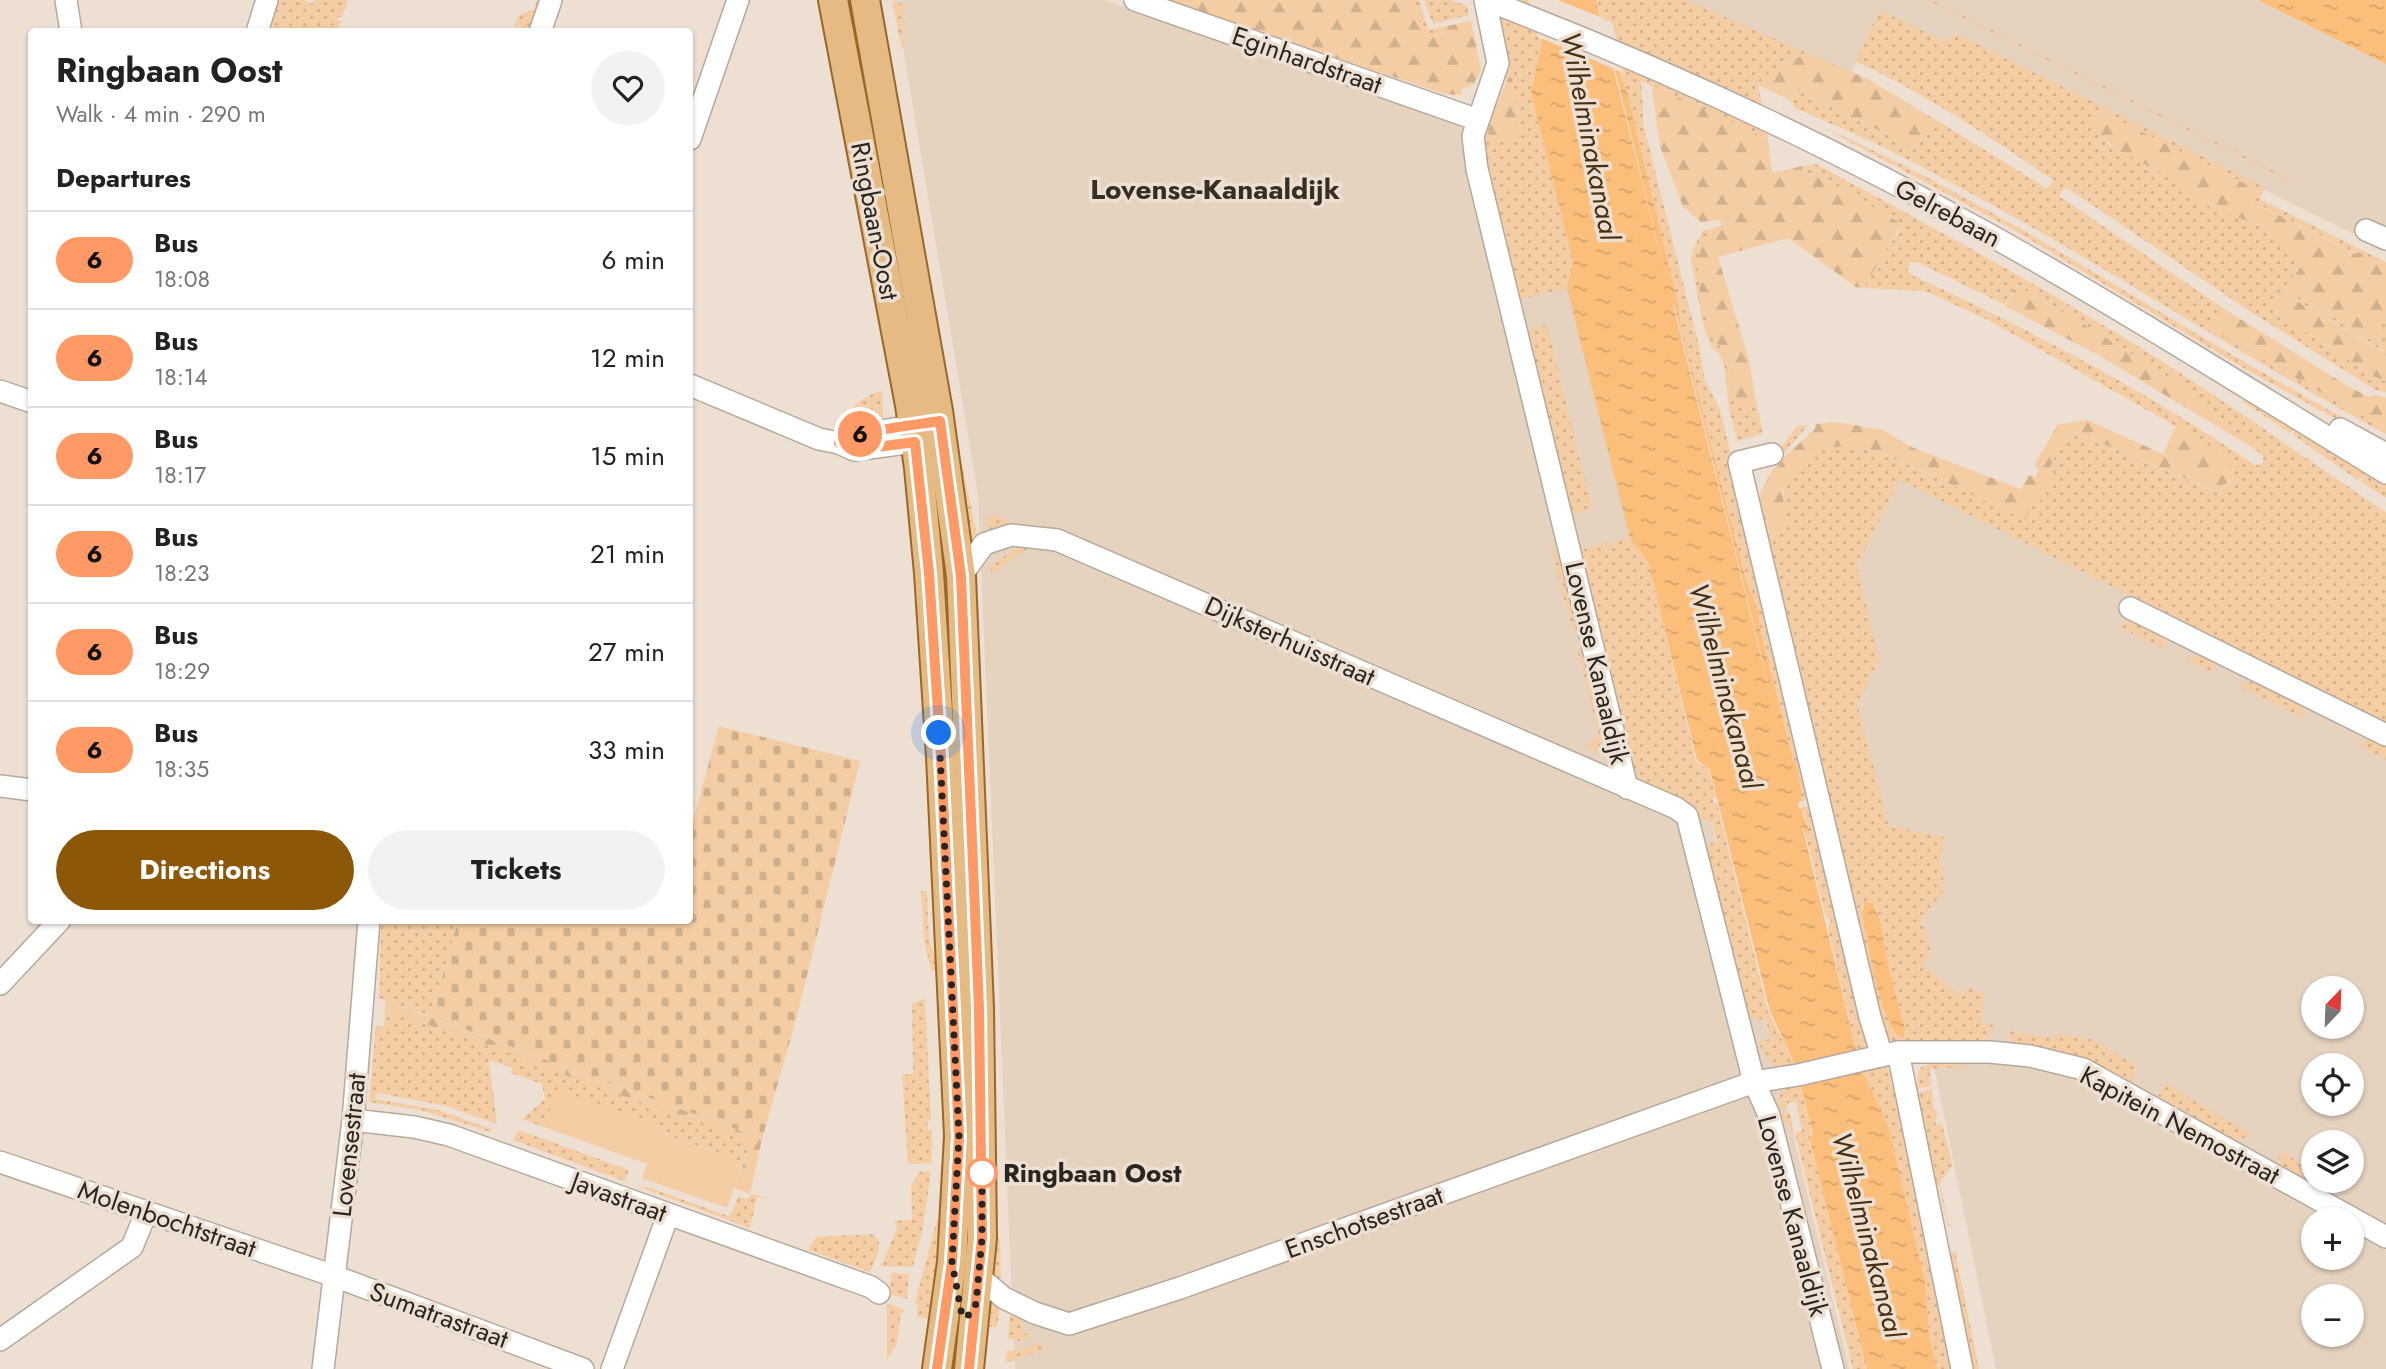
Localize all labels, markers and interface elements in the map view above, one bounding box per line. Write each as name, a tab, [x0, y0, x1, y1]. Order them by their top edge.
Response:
street label: Eginhardstraat	[1227, 17, 1388, 104]
water label: Wilhelminakanaal	[1550, 28, 1631, 245]
text: Ringbaan Oost	[56, 47, 282, 94]
button: heart	[591, 51, 665, 125]
text: Walk · 4 min · 290 m	[56, 97, 266, 131]
street label: Ringbaan-Oost	[841, 139, 909, 304]
text: Departures	[56, 159, 191, 197]
district label: Lovense-Kanaaldijk	[1090, 169, 1340, 210]
street label: Gelrebaan	[1888, 169, 2008, 257]
text: Bus	[154, 224, 198, 262]
text: 6 min	[602, 241, 665, 279]
text: 6	[86, 242, 103, 277]
text: 18:08	[154, 262, 210, 296]
text: Bus	[154, 322, 198, 360]
text: 12 min	[590, 339, 665, 377]
text: 6	[86, 340, 103, 375]
text: 18:14	[154, 360, 208, 394]
line badge: 6	[837, 411, 883, 457]
text: 6	[852, 416, 868, 451]
text: Bus	[154, 420, 198, 458]
text: 15 min	[590, 437, 665, 475]
text: 6	[86, 438, 103, 473]
text: 18:17	[154, 458, 206, 492]
text: Bus	[154, 518, 198, 556]
text: 21 min	[590, 535, 665, 573]
text: 6	[86, 536, 103, 571]
text: 18:23	[154, 556, 209, 590]
street label: Lovense Kanaaldijk	[1555, 558, 1639, 768]
water label: Wilhelminakanaal	[1678, 578, 1773, 795]
street label: Dijksterhuisstraat	[1199, 586, 1382, 696]
text: Bus	[154, 616, 198, 654]
text: 27 min	[588, 633, 665, 671]
text: 6	[86, 634, 103, 669]
text: 18:29	[154, 654, 210, 688]
text: Bus	[154, 714, 198, 752]
your location	[921, 715, 956, 750]
text: 33 min	[588, 731, 665, 769]
text: 6	[86, 732, 103, 767]
text: 18:35	[154, 752, 209, 786]
button: Directions	[56, 830, 354, 910]
button: Tickets	[368, 830, 665, 910]
north arrow	[2301, 976, 2364, 1040]
map controls	[2301, 976, 2364, 1347]
button: locate	[2301, 1053, 2364, 1116]
street label: Kapitein Nemostraat	[2073, 1056, 2287, 1194]
street label: Lovensestraat	[323, 1070, 376, 1219]
street label: Lovense Kanaaldijk	[1748, 1111, 1838, 1321]
water label: Wilhelminakanaal	[1821, 1127, 1916, 1344]
button: layers	[2301, 1130, 2364, 1193]
place label: Ringbaan Oost	[1003, 1154, 1182, 1192]
marker: Ringbaan Oost	[967, 1158, 997, 1188]
street label: Javastraat	[563, 1161, 673, 1232]
street label: Molenbochtstraat	[73, 1171, 262, 1268]
street label: Enschotsestraat	[1280, 1176, 1449, 1268]
button: +	[2301, 1207, 2364, 1270]
street label: Sumatrastraat	[364, 1272, 514, 1358]
button: −	[2301, 1284, 2364, 1347]

